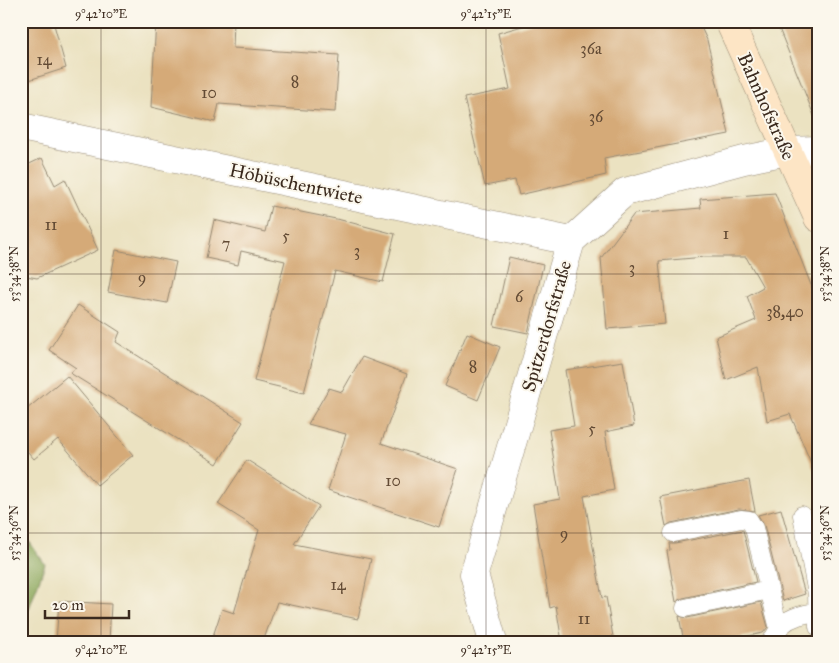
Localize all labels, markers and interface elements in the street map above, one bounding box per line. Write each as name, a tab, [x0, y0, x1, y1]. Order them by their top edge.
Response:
text: 9°42'10"E	[75, 7, 128, 21]
text: 9°42'15"E	[461, 7, 512, 21]
house number: 36a	[580, 39, 602, 58]
street label: Bahnhofstraße	[733, 49, 800, 163]
house number: 14	[36, 50, 53, 69]
house number: 8	[291, 72, 299, 91]
house number: 10	[201, 83, 217, 102]
house number: 36	[589, 107, 604, 126]
street label: Höbüschentwiete	[227, 158, 365, 209]
house number: 11	[45, 215, 57, 234]
house number: 1	[723, 224, 729, 243]
house number: 5	[282, 226, 290, 245]
house number: 7	[222, 234, 230, 253]
house number: 3	[354, 241, 360, 260]
text: 53°34'38"N	[7, 246, 21, 302]
text: 53°34'38"N	[818, 246, 832, 302]
street label: Spitzerdorfstraße	[517, 258, 576, 394]
house number: 3	[629, 258, 635, 277]
house number: 9	[138, 268, 146, 287]
house number: 6	[515, 287, 524, 306]
house number: 38,40	[766, 302, 804, 321]
house number: 8	[469, 357, 477, 376]
house number: 5	[588, 419, 596, 438]
house number: 10	[385, 471, 401, 490]
text: 53°34'36"N	[7, 505, 21, 561]
text: 53°34'36"N	[818, 505, 832, 561]
house number: 9	[560, 524, 568, 543]
house number: 14	[330, 575, 347, 594]
scale bar	[45, 588, 129, 620]
text: 20 m	[52, 596, 84, 614]
house number: 11	[578, 609, 590, 628]
text: 9°42'10"E	[75, 643, 128, 657]
text: 9°42'15"E	[461, 643, 512, 657]

